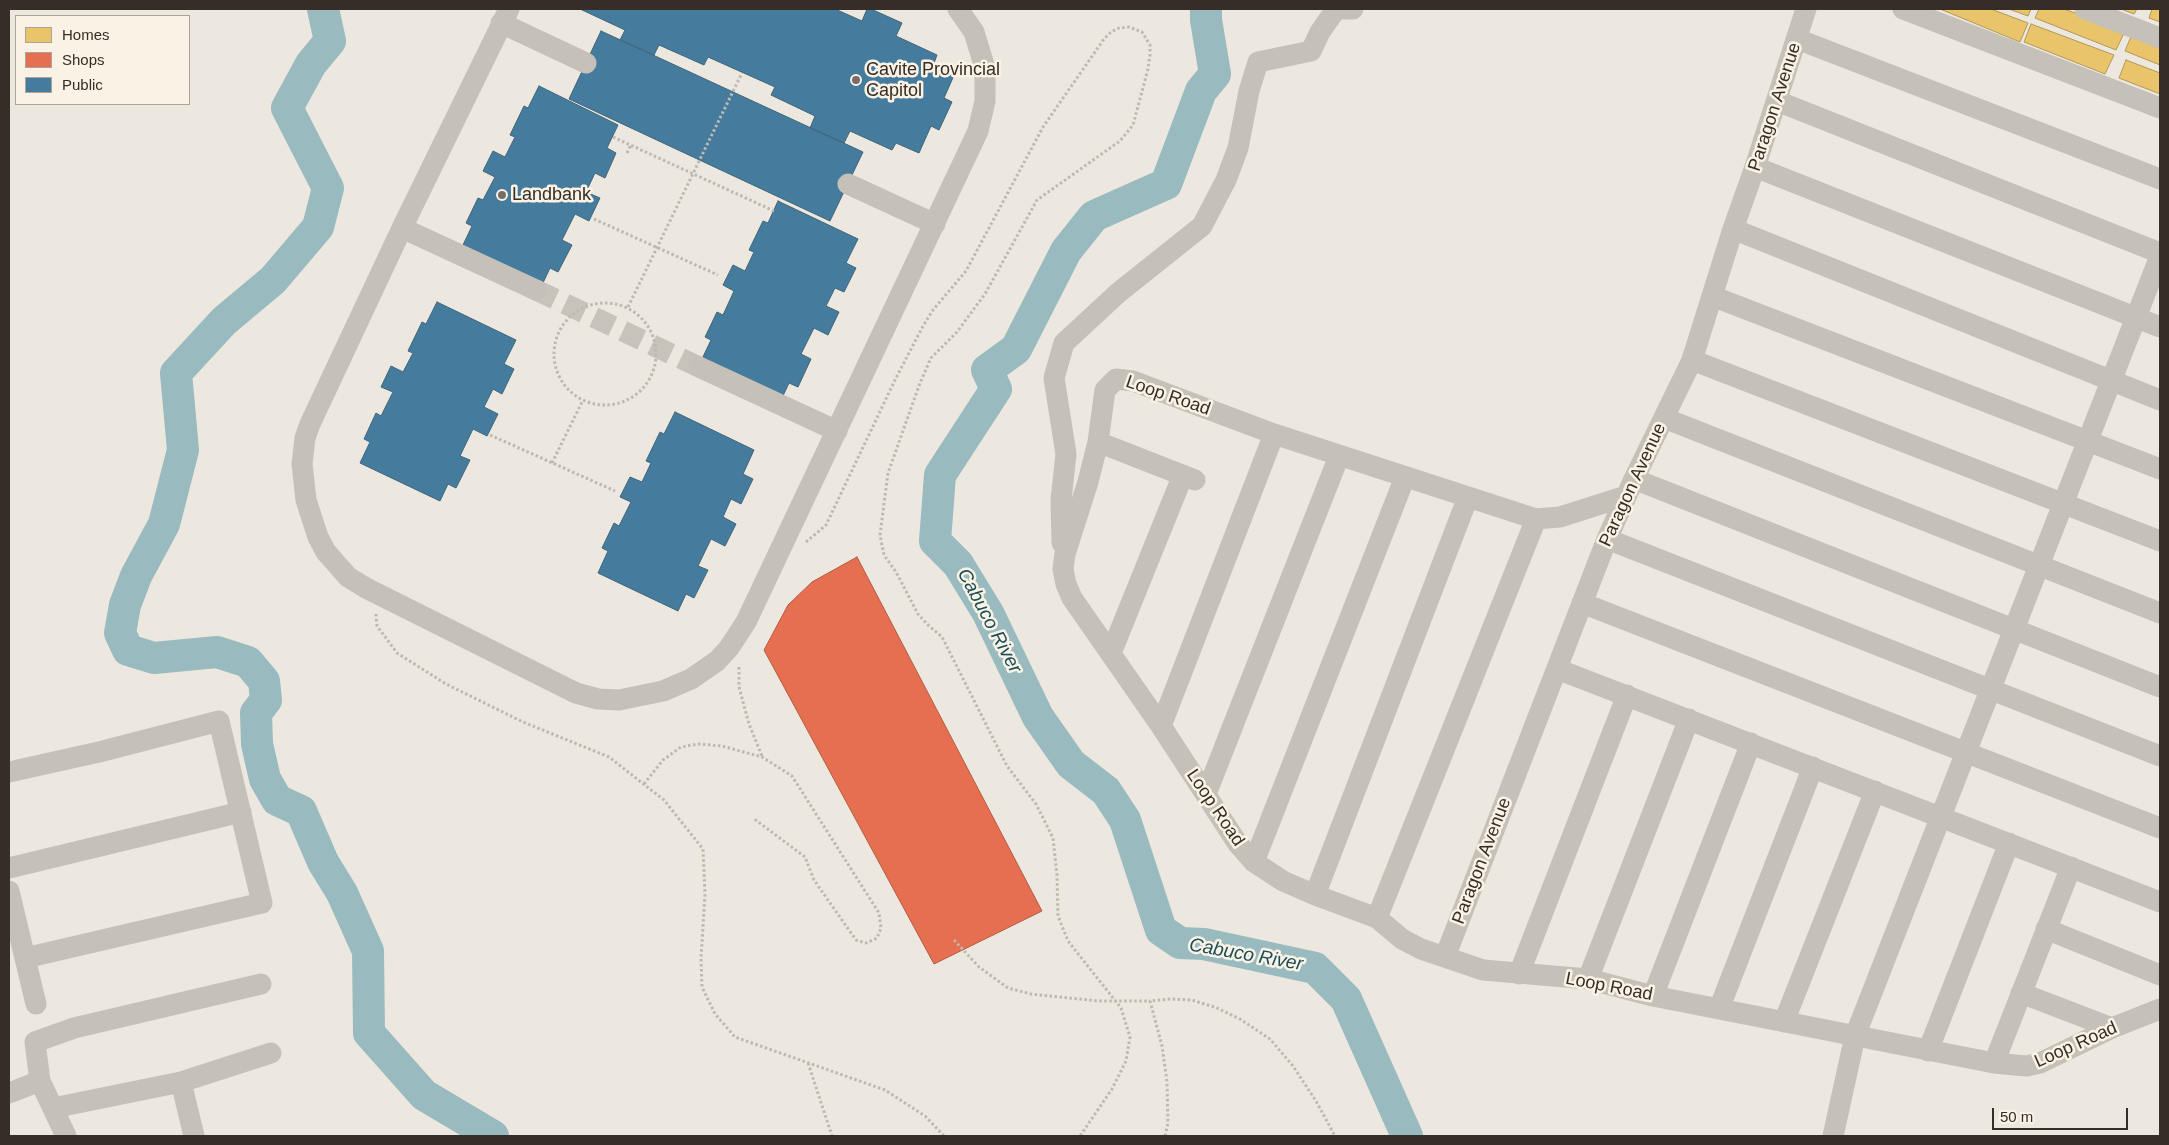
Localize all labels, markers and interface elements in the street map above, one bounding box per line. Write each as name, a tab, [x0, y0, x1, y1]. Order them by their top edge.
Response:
legend	[15, 15, 190, 105]
text: Homes	[62, 26, 110, 43]
street label: Paragon Avenue	[1744, 40, 1806, 174]
text: Shops	[62, 51, 105, 68]
place label: Cavite Provincial Capitol	[866, 59, 1000, 102]
marker: Cavite Provincial Capitol	[850, 74, 862, 86]
text: Public	[62, 76, 103, 93]
place label: Landbank	[512, 184, 591, 206]
marker: Landbank	[496, 189, 508, 201]
street label: Loop Road	[1123, 371, 1213, 421]
street label: Paragon Avenue	[1595, 420, 1671, 550]
water label: Cabuco River	[952, 565, 1026, 677]
street label: Loop Road	[1181, 765, 1249, 851]
street label: Paragon Avenue	[1448, 795, 1516, 927]
water label: Cabuco River	[1187, 934, 1305, 976]
street label: Loop Road	[1564, 968, 1654, 1006]
street label: Loop Road	[2031, 1017, 2121, 1073]
scale bar	[1994, 1098, 2130, 1130]
text: 50 m	[2000, 1108, 2033, 1125]

